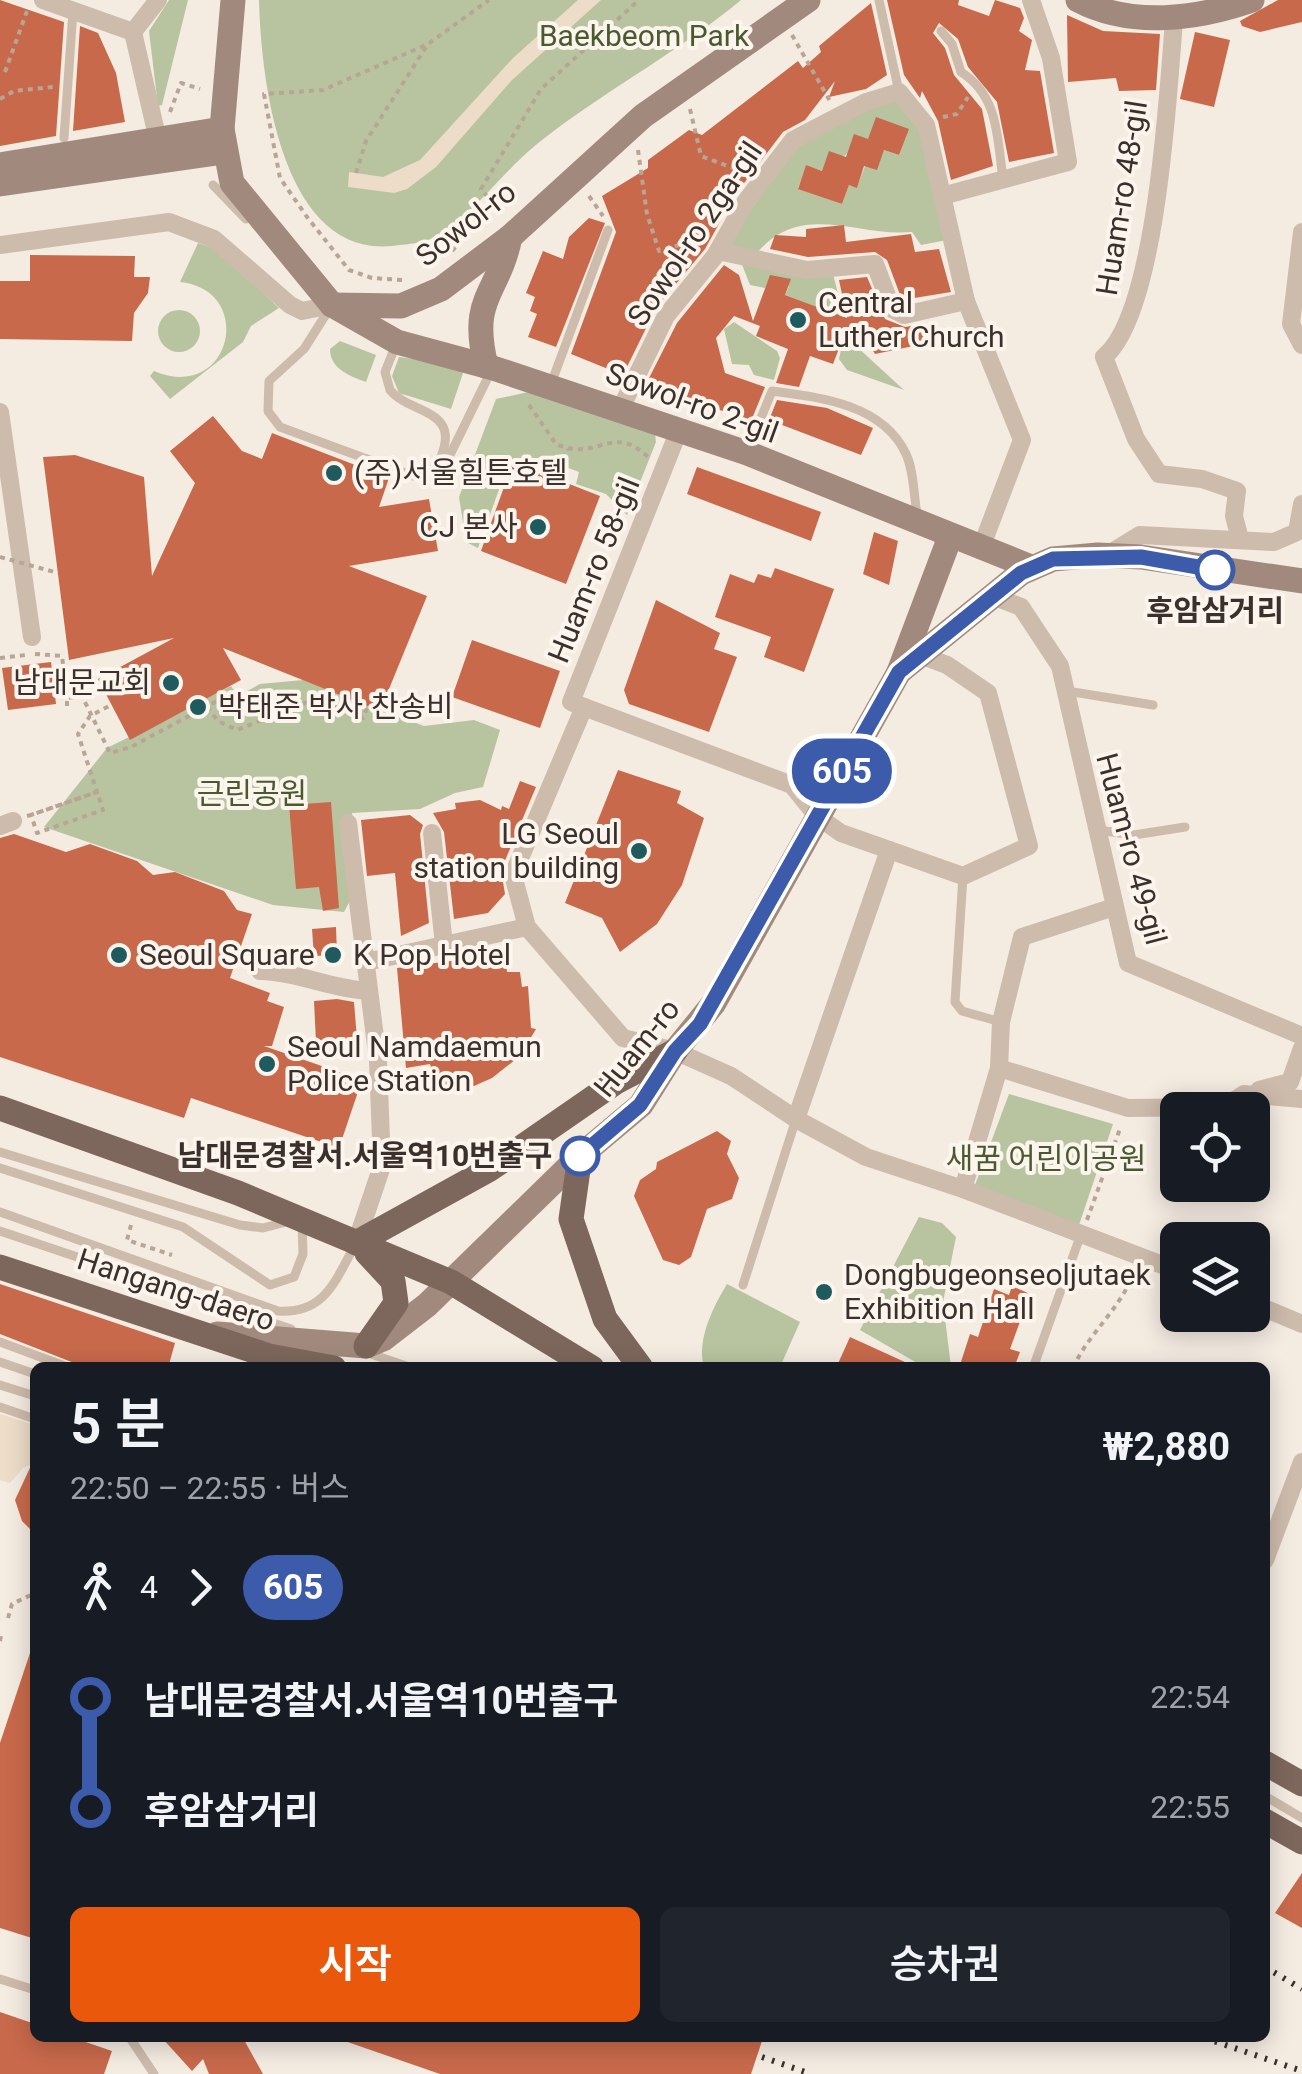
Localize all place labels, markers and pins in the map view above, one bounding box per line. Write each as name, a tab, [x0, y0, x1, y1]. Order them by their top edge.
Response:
place label: Central Luther Church	[818, 285, 1005, 354]
marker: Central Luther Church	[787, 309, 809, 331]
place label: (주)서울힐튼호텔	[354, 455, 568, 490]
marker: (주)서울힐튼호텔	[323, 462, 345, 484]
place label: CJ 본사	[419, 509, 518, 544]
marker: CJ 본사	[527, 516, 549, 538]
marker: 후암삼거리	[1196, 551, 1234, 589]
place label: 후암삼거리	[1146, 593, 1284, 628]
place label: 남대문교회	[13, 665, 151, 700]
marker: 남대문교회	[160, 672, 182, 694]
place label: 박태준 박사 찬송비	[218, 689, 454, 724]
marker: 박태준 박사 찬송비	[187, 696, 209, 718]
place label: LG Seoul station building	[414, 816, 619, 885]
marker: LG Seoul station building	[628, 840, 650, 862]
place label: Seoul Square	[139, 937, 315, 972]
place label: K Pop Hotel	[353, 937, 511, 972]
marker: Seoul Square	[108, 944, 130, 966]
marker: K Pop Hotel	[322, 944, 344, 966]
place label: Seoul Namdaemun Police Station	[287, 1029, 542, 1098]
marker: Seoul Namdaemun Police Station	[256, 1053, 278, 1075]
marker: 남대문경찰서.서울역10번출구	[561, 1137, 599, 1175]
place label: 남대문경찰서.서울역10번출구	[178, 1138, 552, 1173]
place label: Dongbugeonseoljutaek Exhibition Hall	[844, 1257, 1152, 1326]
marker: Dongbugeonseoljutaek Exhibition Hall	[813, 1281, 835, 1303]

